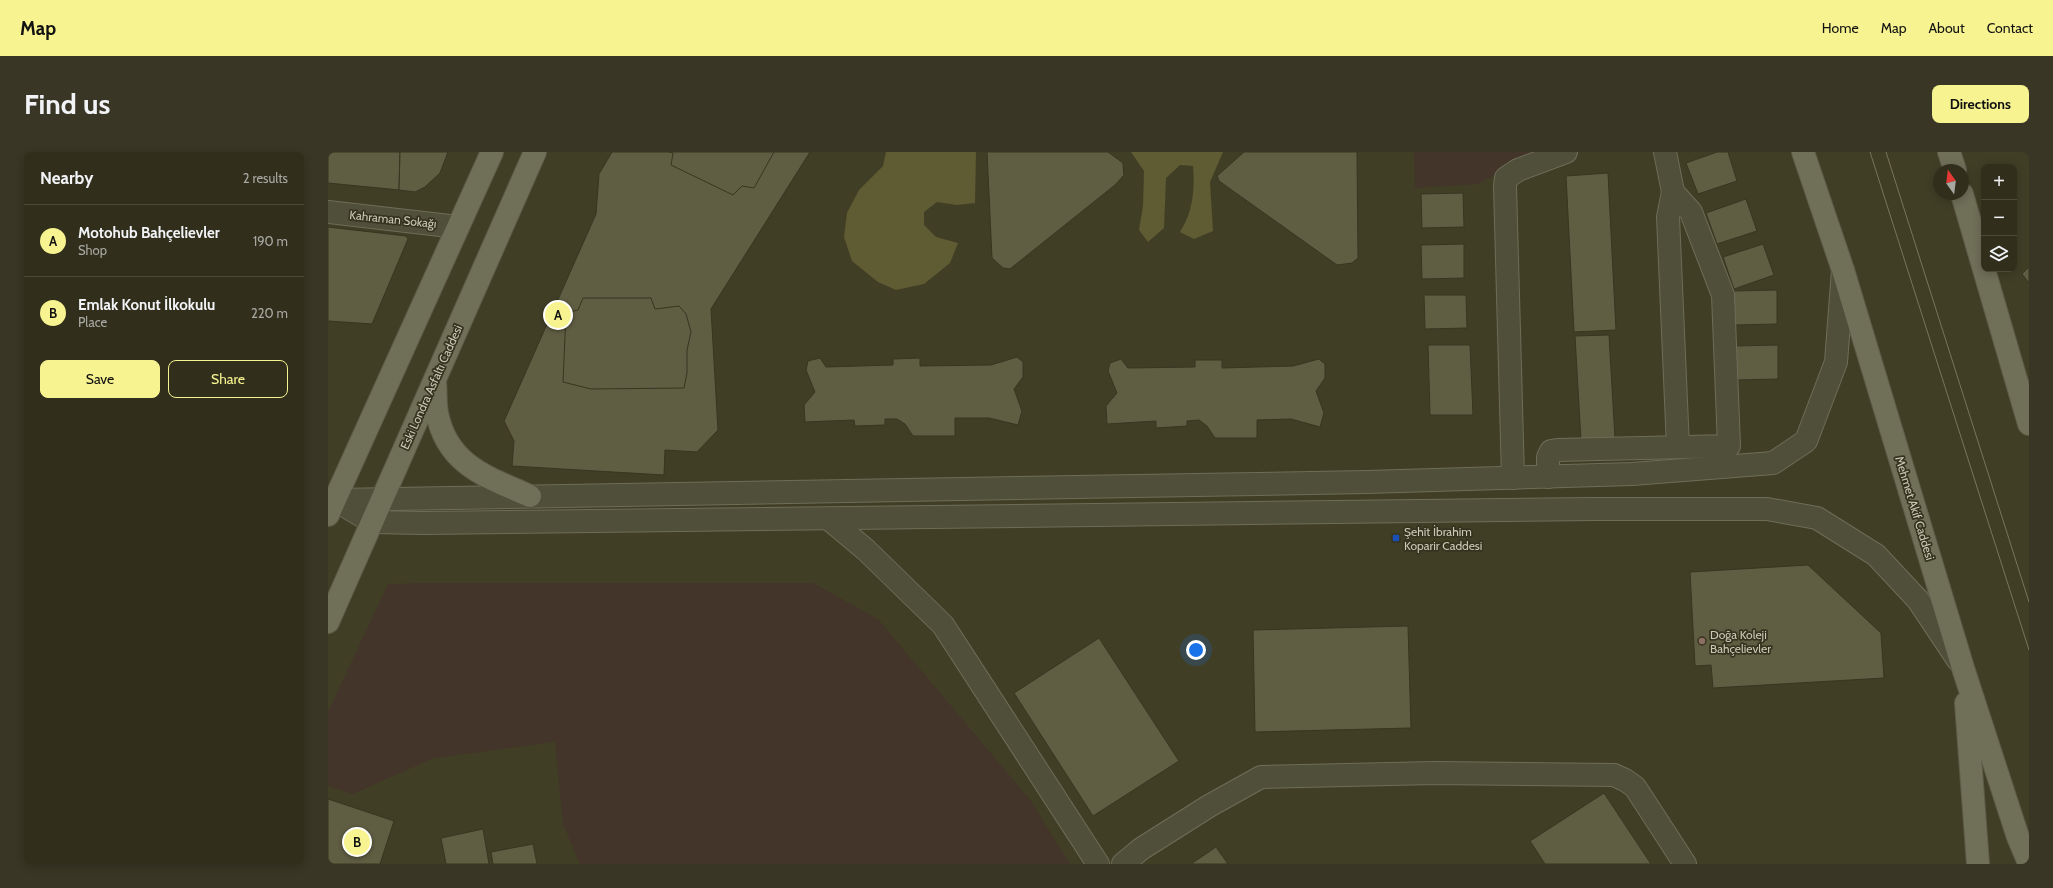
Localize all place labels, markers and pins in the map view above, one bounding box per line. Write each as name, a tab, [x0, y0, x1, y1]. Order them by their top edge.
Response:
pin: A	[545, 300, 571, 330]
place label: Şehit İbrahim Koparir Caddesi	[1404, 524, 1482, 553]
marker: Şehit İbrahim Koparir Caddesi	[1391, 533, 1401, 543]
place label: Doğa Koleji Bahçelievler	[1710, 627, 1771, 656]
marker: Doğa Koleji Bahçelievler	[1697, 636, 1707, 646]
pin: B	[344, 827, 370, 857]

